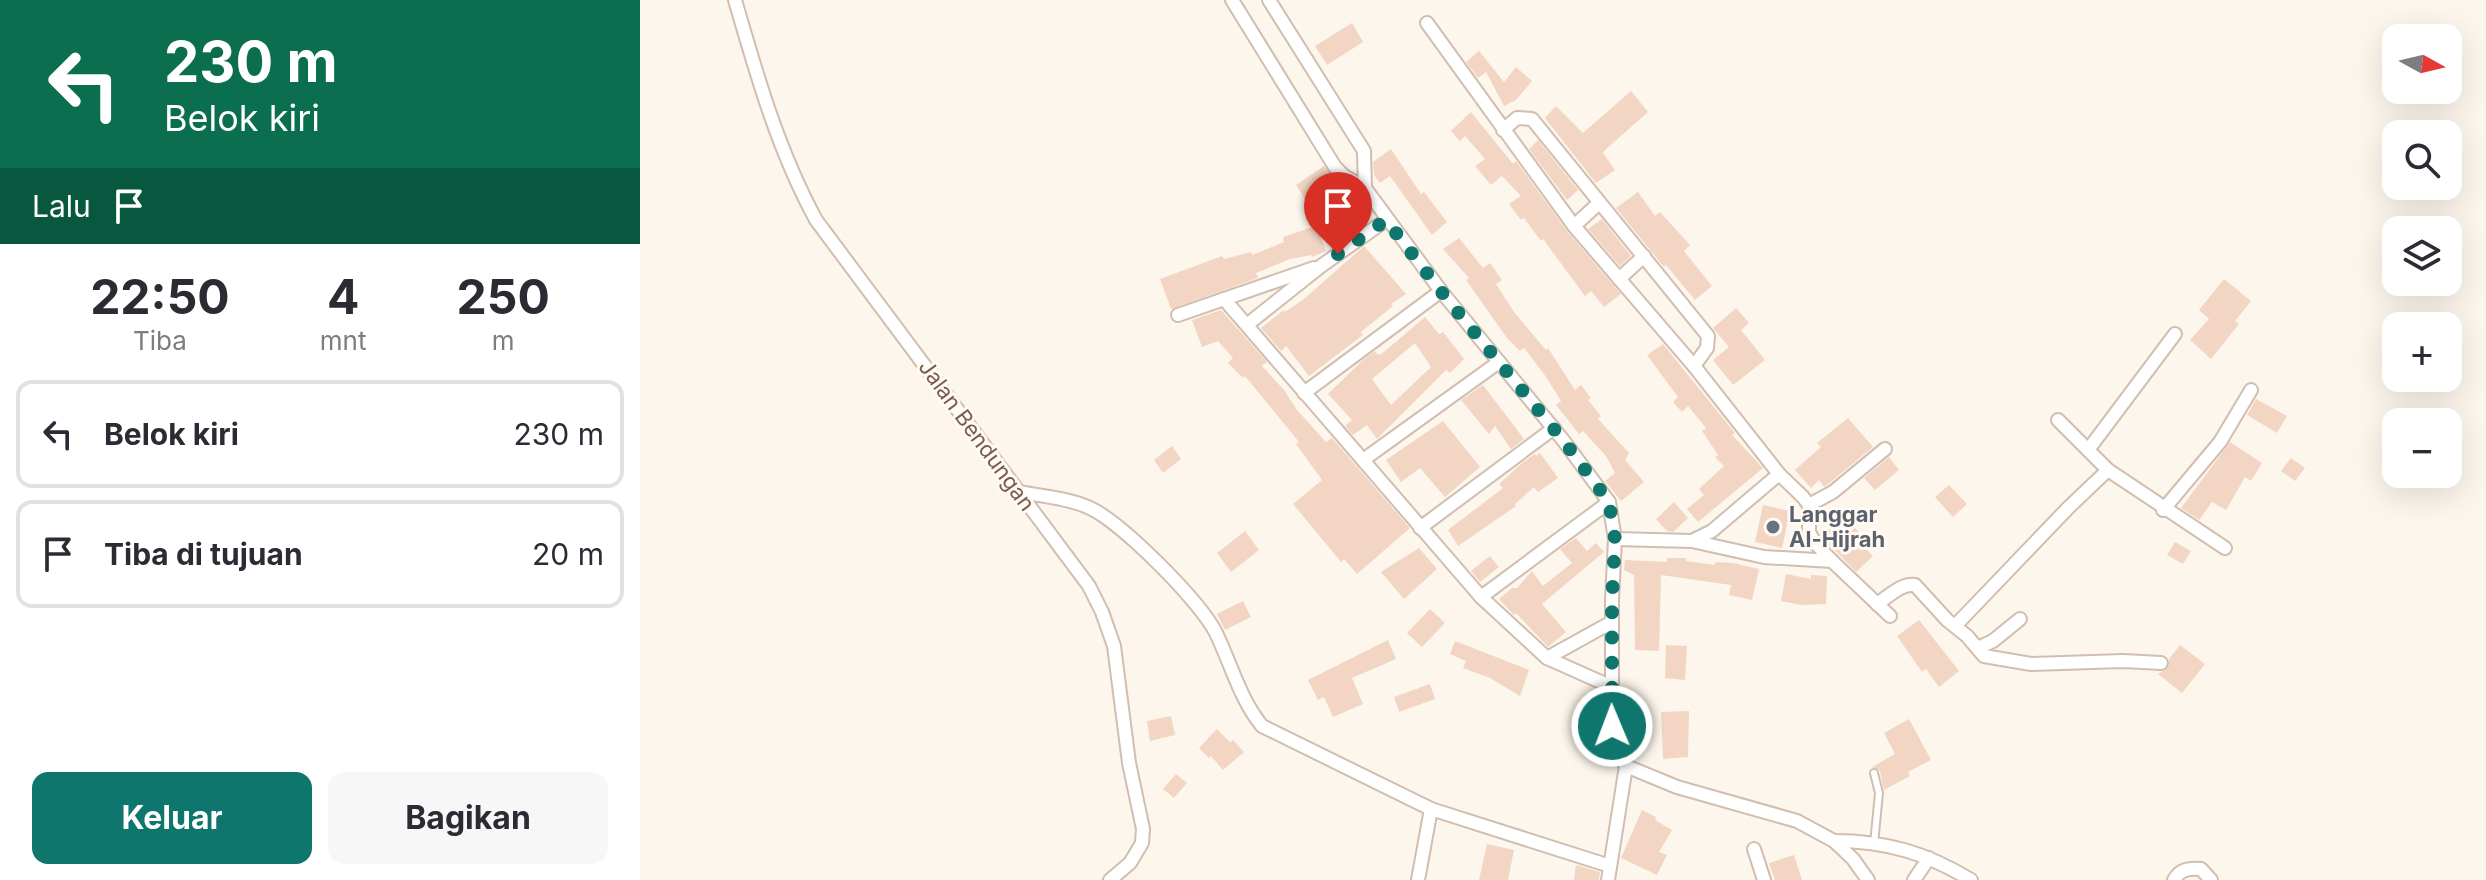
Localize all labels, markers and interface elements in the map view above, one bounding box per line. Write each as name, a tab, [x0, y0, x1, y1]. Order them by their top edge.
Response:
north arrow	[2382, 24, 2462, 104]
map controls	[2382, 24, 2462, 488]
text: 230 m	[164, 28, 338, 96]
icon: left	[32, 32, 136, 136]
text: Belok kiri	[164, 96, 320, 140]
button: search	[2382, 120, 2462, 200]
pin	[1304, 172, 1372, 254]
icon: arrive	[107, 184, 151, 228]
icon: arrive	[1316, 184, 1360, 228]
text: Lalu	[32, 188, 91, 224]
button: layers	[2382, 216, 2462, 296]
text: 22:50	[90, 267, 230, 326]
text: 4	[327, 267, 359, 326]
text: 250	[457, 267, 550, 326]
button: +	[2382, 312, 2462, 392]
text: Tiba	[133, 325, 187, 356]
text: mnt	[320, 325, 366, 356]
text: m	[492, 325, 515, 356]
street label: Jalan Bendungan	[913, 354, 1041, 516]
button: −	[2382, 408, 2462, 488]
icon: left	[36, 412, 80, 456]
text: Belok kiri	[104, 416, 239, 452]
text: 230 m	[514, 416, 604, 452]
place label: Langgar Al-Hijrah	[1789, 501, 1885, 552]
marker: Langgar Al-Hijrah	[1764, 518, 1782, 536]
icon: arrive	[36, 532, 80, 576]
text: Tiba di tujuan	[104, 536, 303, 572]
text: 20 m	[532, 536, 604, 572]
position arrow	[1570, 684, 1654, 768]
button: Keluar	[32, 772, 312, 864]
button: Bagikan	[328, 772, 608, 864]

